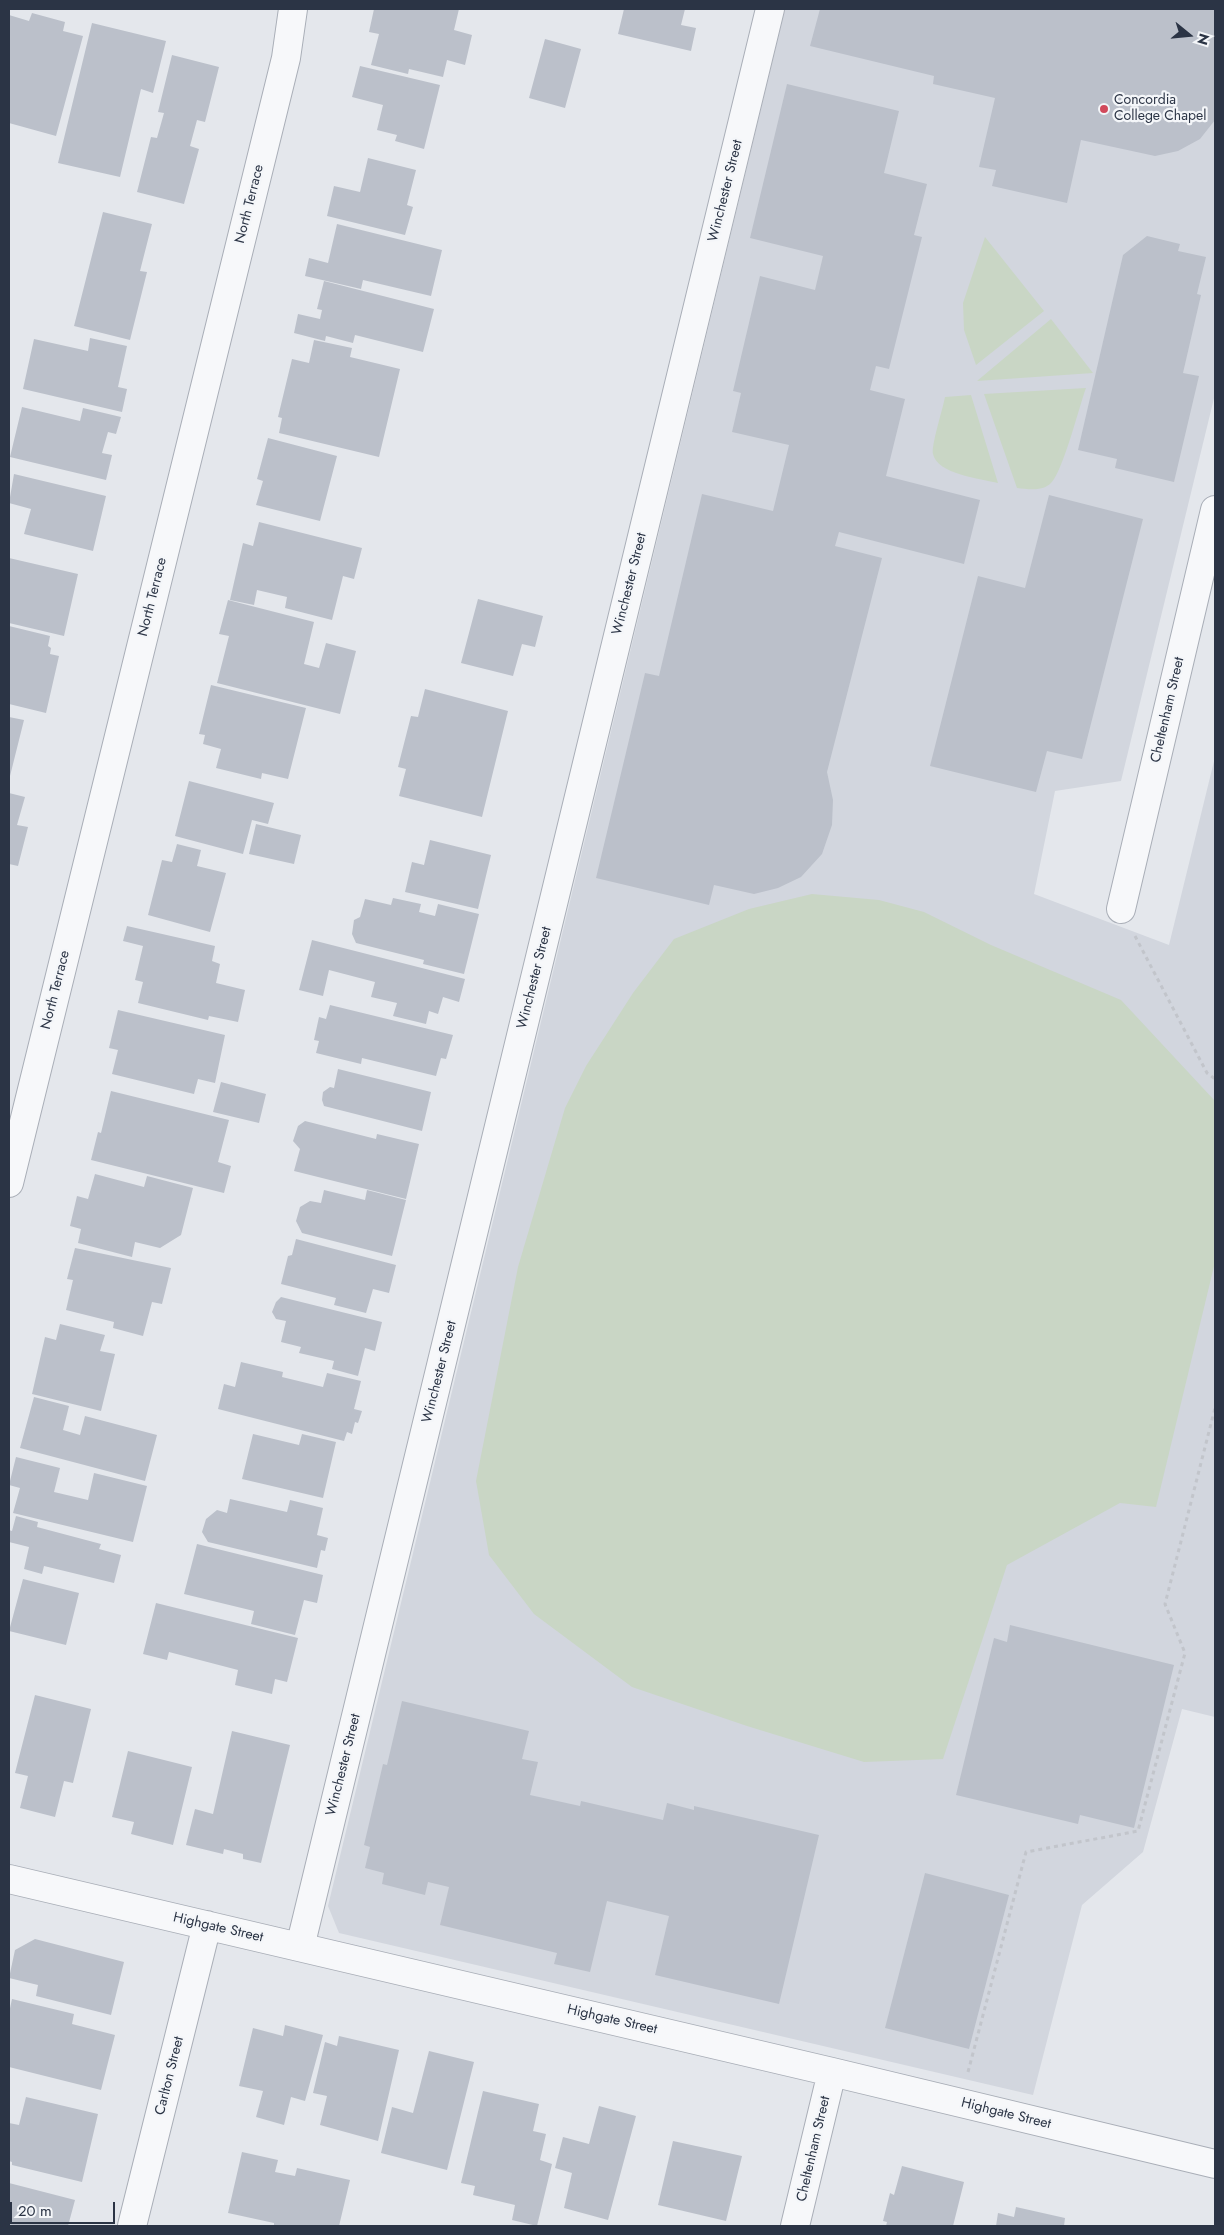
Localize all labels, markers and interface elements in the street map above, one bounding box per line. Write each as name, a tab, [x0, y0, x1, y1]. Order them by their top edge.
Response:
north arrow	[1164, 10, 1214, 60]
text: N	[1192, 31, 1215, 48]
place label: Concordia College Chapel	[1114, 93, 1206, 125]
marker: Concordia College Chapel	[1098, 103, 1110, 115]
street label: Winchester Street	[705, 138, 747, 244]
street label: North Terrace	[232, 163, 268, 245]
street label: Winchester Street	[609, 531, 651, 637]
street label: North Terrace	[135, 556, 171, 638]
street label: Cheltenham Street	[1148, 656, 1188, 764]
street label: Winchester Street	[514, 925, 556, 1031]
street label: North Terrace	[38, 949, 74, 1031]
street label: Winchester Street	[419, 1319, 461, 1425]
street label: Winchester Street	[323, 1712, 365, 1818]
street label: Highgate Street	[171, 1909, 265, 1947]
street label: Highgate Street	[565, 2001, 659, 2039]
street label: Carlton Street	[152, 2035, 188, 2117]
street label: Cheltenham Street	[794, 2095, 834, 2203]
street label: Highgate Street	[959, 2095, 1053, 2133]
scale bar	[12, 2192, 118, 2224]
text: 20 m	[18, 2200, 52, 2222]

